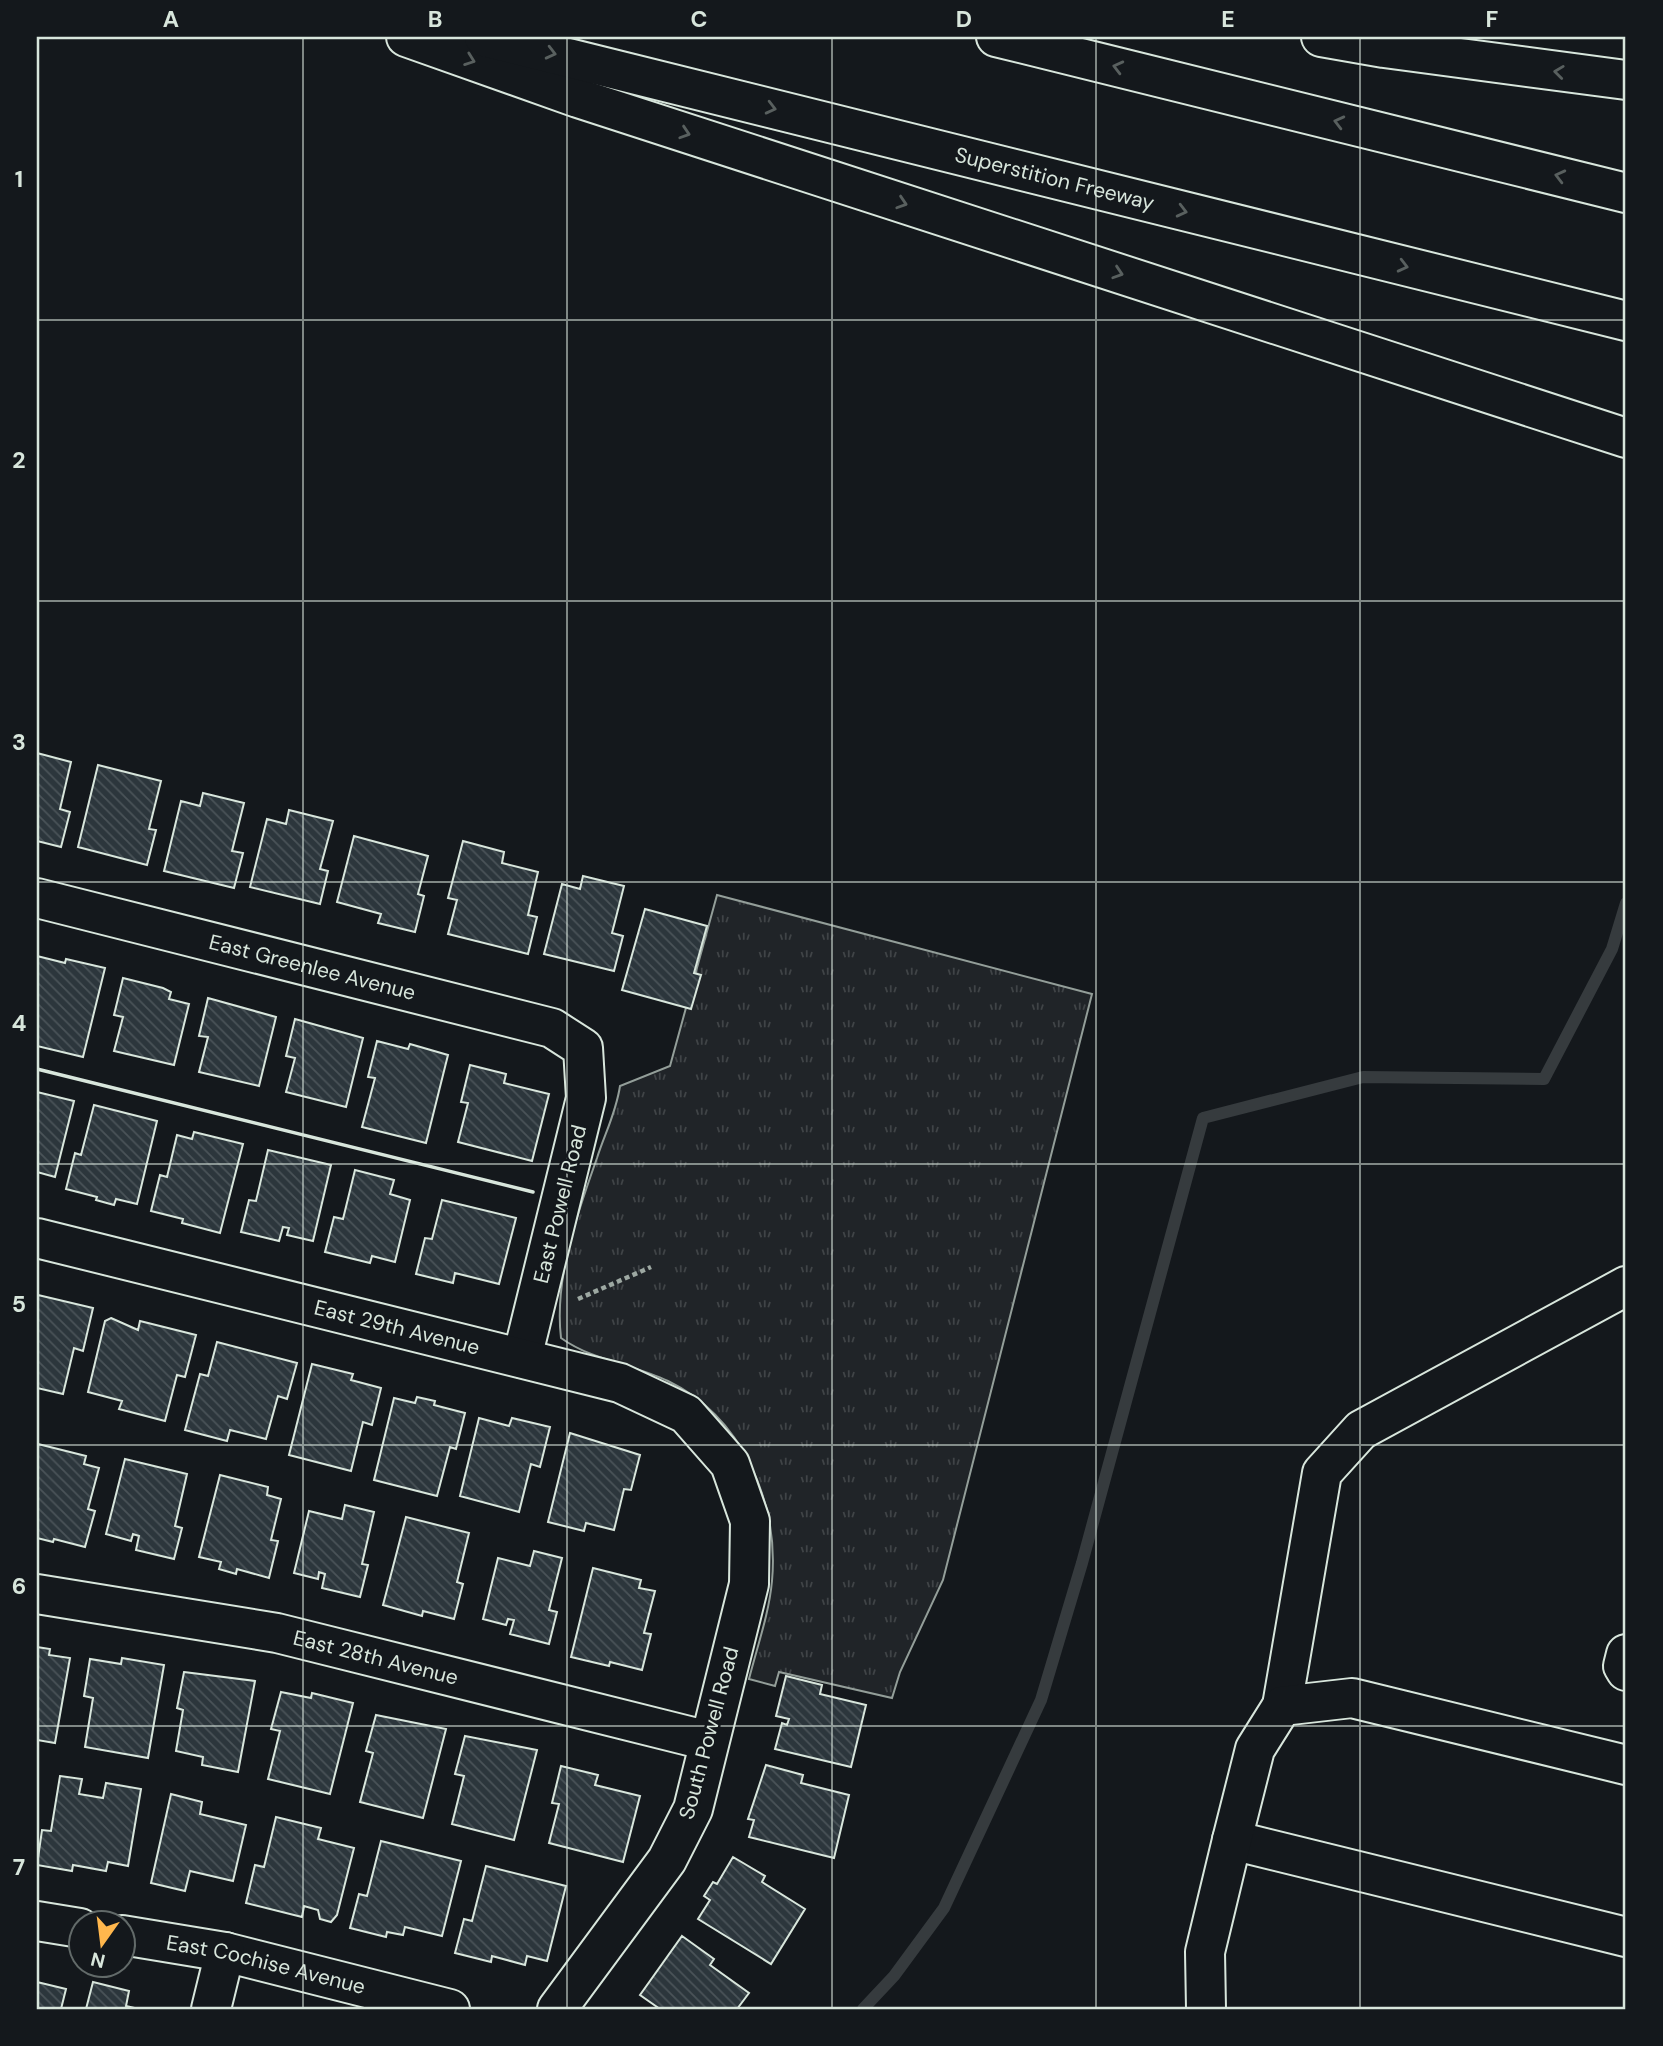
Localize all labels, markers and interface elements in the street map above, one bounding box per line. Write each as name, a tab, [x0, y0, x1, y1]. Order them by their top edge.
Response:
text: A	[163, 4, 179, 34]
text: B	[428, 4, 442, 34]
text: C	[691, 4, 707, 34]
text: D	[956, 4, 972, 34]
text: E	[1221, 4, 1235, 34]
text: F	[1486, 4, 1499, 34]
one-way arrow	[544, 45, 556, 59]
one-way arrow	[463, 52, 476, 66]
one-way arrow	[1112, 61, 1124, 75]
one-way arrow	[1553, 64, 1564, 79]
one-way arrow	[765, 100, 777, 114]
one-way arrow	[1333, 116, 1345, 130]
one-way arrow	[679, 125, 691, 139]
street label: Superstition Freeway	[952, 141, 1157, 217]
text: 1	[15, 164, 23, 194]
one-way arrow	[1554, 170, 1566, 184]
one-way arrow	[895, 195, 907, 209]
one-way arrow	[1176, 203, 1188, 217]
one-way arrow	[1397, 258, 1409, 272]
one-way arrow	[1112, 265, 1124, 280]
text: 2	[12, 445, 26, 475]
text: 3	[12, 727, 26, 757]
street label: East Greenlee Avenue	[206, 928, 419, 1007]
text: 4	[12, 1008, 27, 1038]
street label: East Powell Road	[527, 1122, 593, 1286]
text: 5	[12, 1289, 26, 1319]
street label: East 29th Avenue	[311, 1293, 483, 1362]
text: 6	[12, 1571, 26, 1601]
street label: East 28th Avenue	[290, 1624, 461, 1692]
street label: South Powell Road	[672, 1644, 746, 1822]
text: 7	[13, 1852, 25, 1882]
north arrow	[66, 1910, 136, 1980]
street label: East Cochise Avenue	[164, 1929, 368, 2001]
text: N	[88, 1946, 108, 1974]

